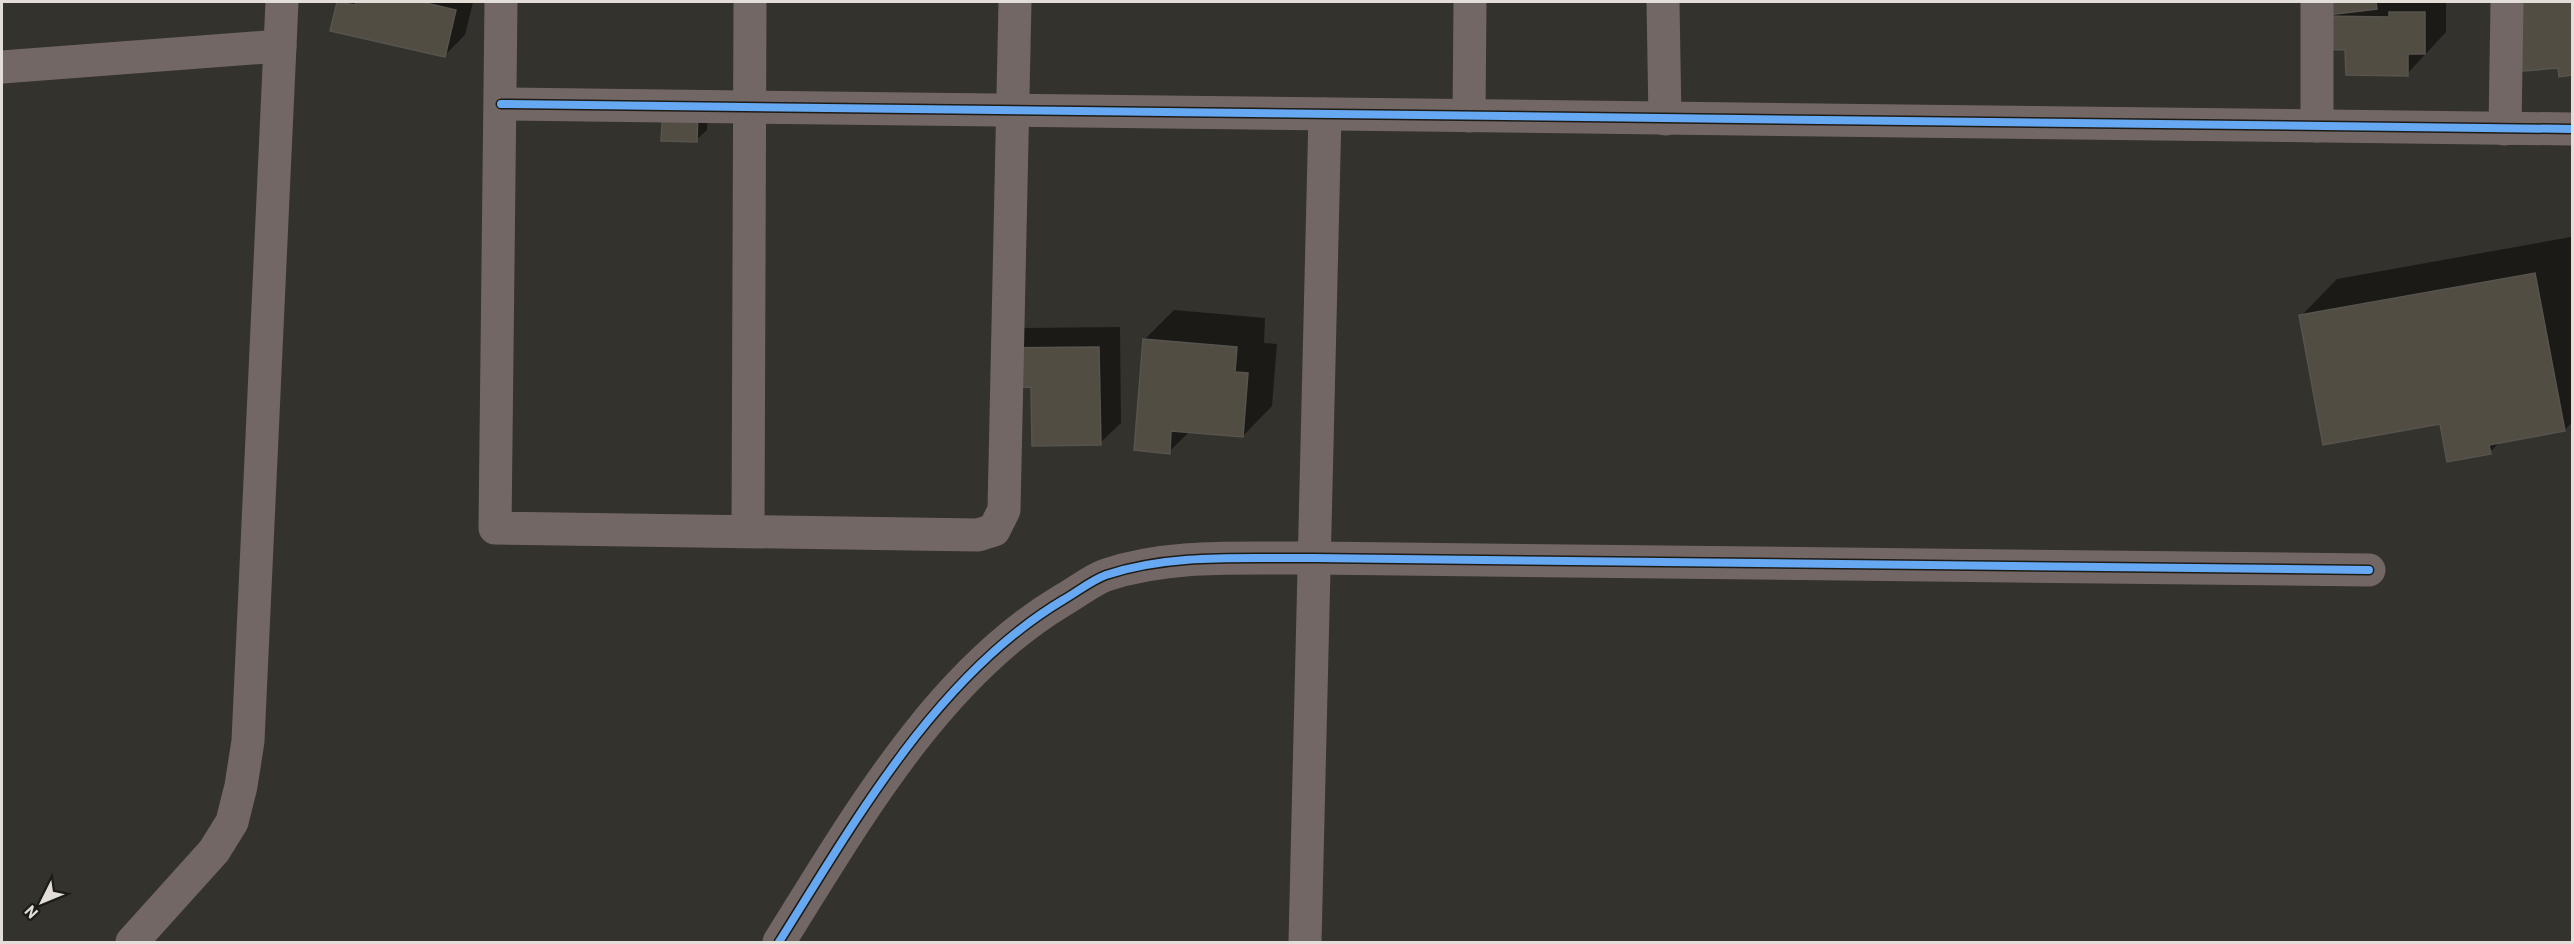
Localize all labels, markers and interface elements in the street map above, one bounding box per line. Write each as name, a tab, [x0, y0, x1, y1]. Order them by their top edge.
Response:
north arrow	[12, 872, 72, 932]
text: N	[20, 902, 41, 923]

